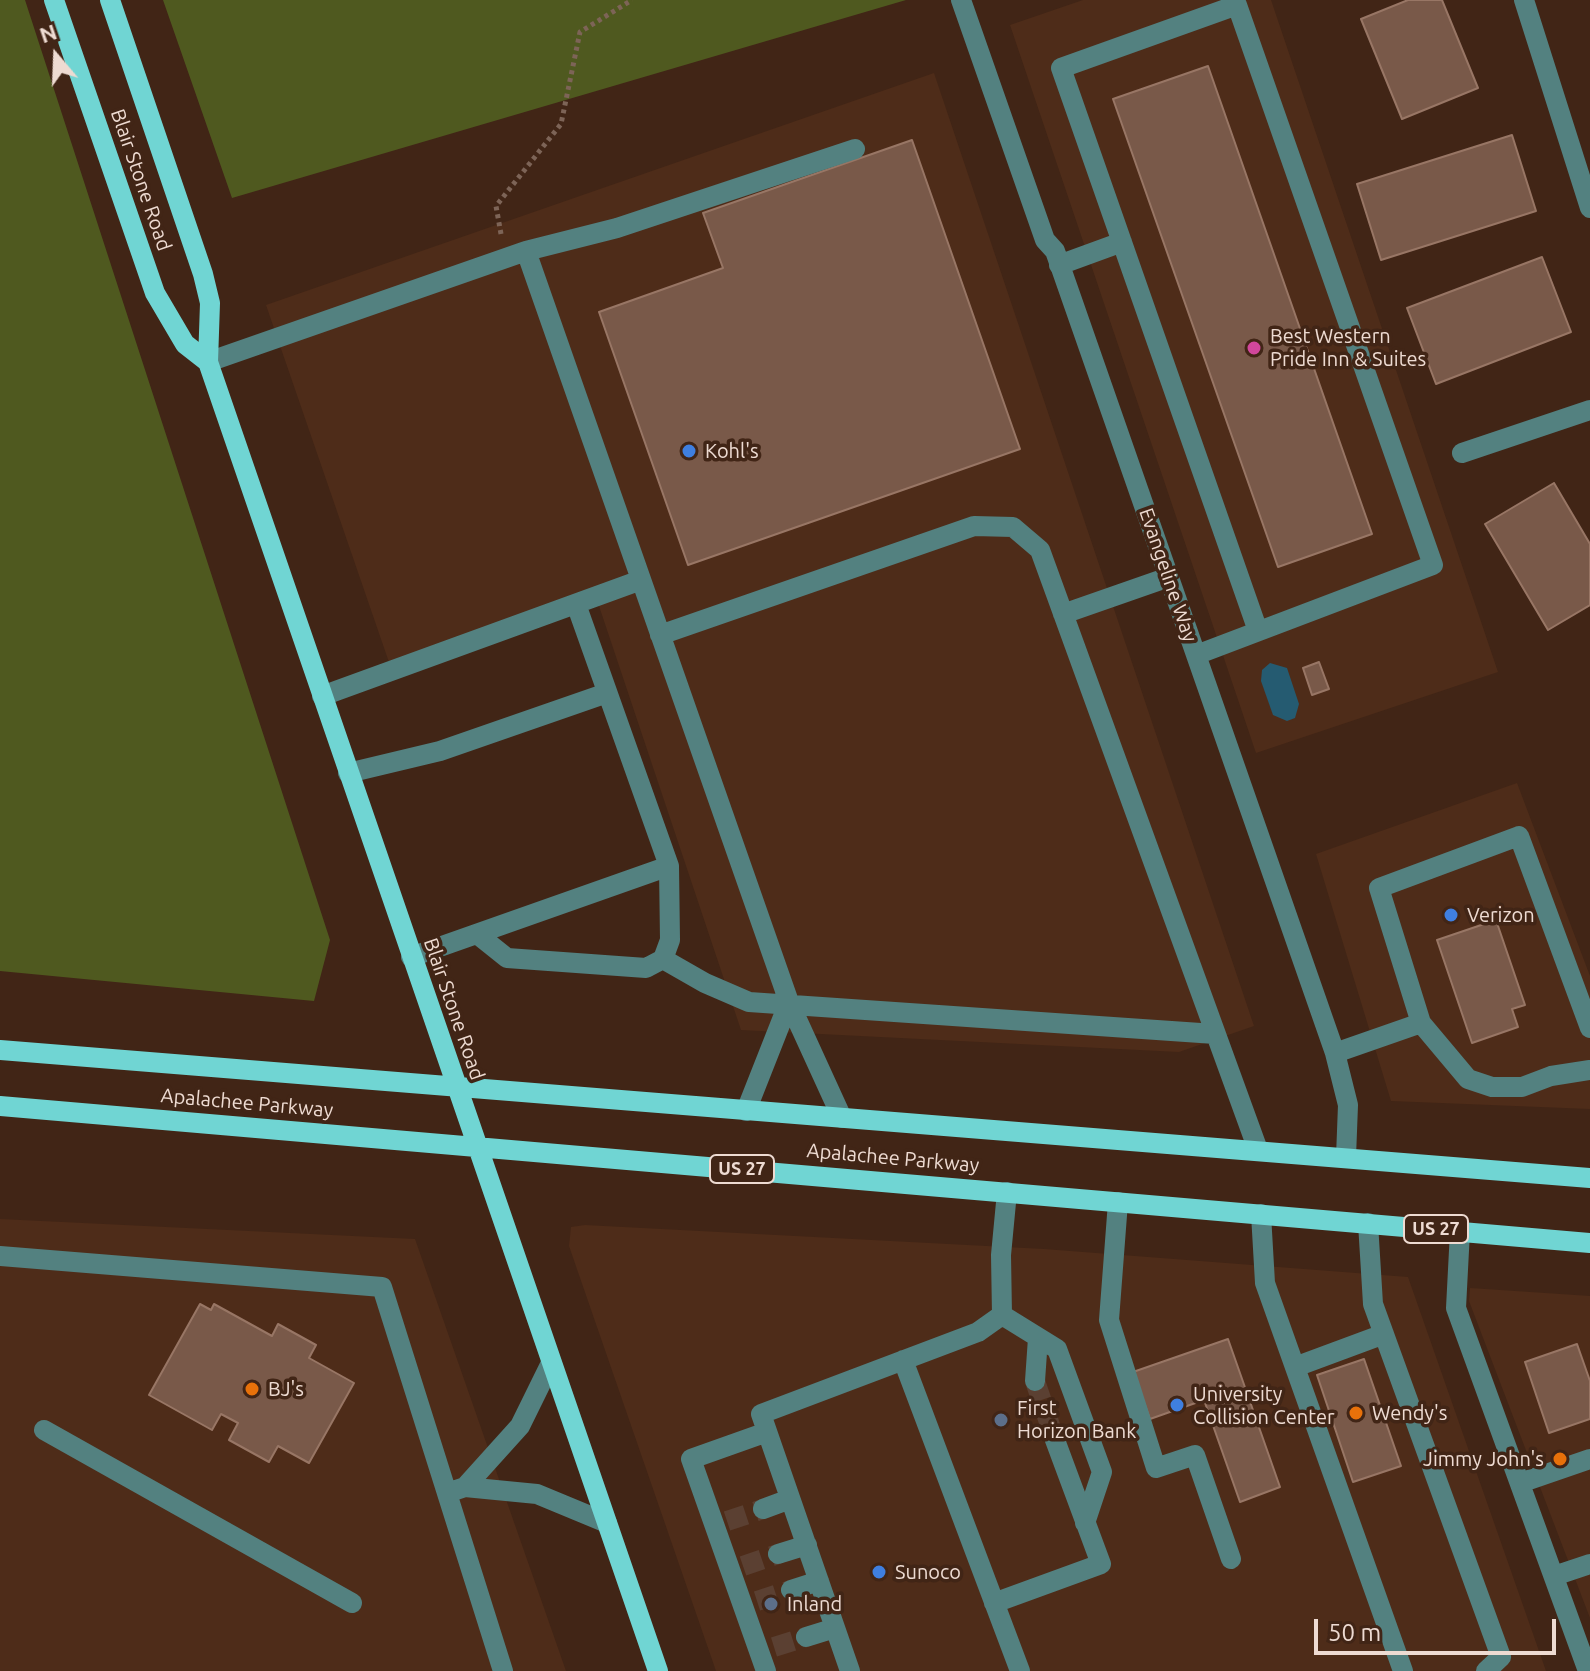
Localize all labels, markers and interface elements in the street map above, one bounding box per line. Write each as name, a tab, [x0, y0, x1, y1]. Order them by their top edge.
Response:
north arrow	[16, 16, 96, 96]
text: N	[36, 18, 60, 47]
street label: Blair Stone Road	[105, 106, 177, 254]
place label: Best Western Pride Inn & Suites	[1270, 324, 1426, 371]
marker: Best Western Pride Inn & Suites	[1245, 339, 1263, 357]
place label: Kohl's	[705, 439, 759, 463]
marker: Kohl's	[680, 442, 698, 460]
street label: Evangeline Way	[1134, 505, 1202, 645]
place label: Verizon	[1467, 903, 1535, 927]
marker: Verizon	[1442, 906, 1460, 924]
street label: Blair Stone Road	[418, 935, 490, 1083]
street label: Apalachee Parkway	[160, 1084, 334, 1122]
street label: Apalachee Parkway	[806, 1139, 980, 1177]
road number: US 27	[710, 1155, 774, 1183]
road number: US 27	[1404, 1215, 1468, 1243]
place label: BJ's	[268, 1377, 304, 1401]
marker: BJ's	[243, 1380, 261, 1398]
place label: University Collision Center	[1193, 1382, 1335, 1429]
place label: First Horizon Bank	[1017, 1396, 1136, 1443]
marker: University Collision Center	[1168, 1396, 1186, 1414]
place label: Wendy's	[1372, 1401, 1447, 1425]
marker: Wendy's	[1347, 1404, 1365, 1422]
marker: First Horizon Bank	[992, 1411, 1010, 1429]
place label: Jimmy John's	[1423, 1447, 1544, 1471]
marker: Jimmy John's	[1551, 1450, 1569, 1468]
place label: Sunoco	[895, 1560, 961, 1584]
marker: Sunoco	[870, 1563, 888, 1581]
place label: Inland	[787, 1592, 842, 1616]
marker: Inland	[762, 1595, 780, 1613]
scale bar	[1318, 1603, 1560, 1653]
text: 50 m	[1328, 1619, 1381, 1646]

